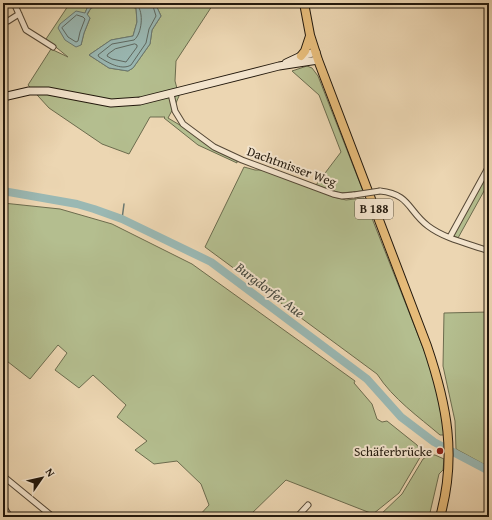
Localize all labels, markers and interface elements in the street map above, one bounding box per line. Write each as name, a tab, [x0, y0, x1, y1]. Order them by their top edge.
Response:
street label: Dachtmisser Weg	[245, 142, 340, 192]
road number: B 188	[355, 199, 393, 219]
water label: Burgdorfer Aue	[230, 257, 309, 323]
place label: Schäferbrücke	[354, 442, 432, 461]
marker: Schäferbrücke	[435, 446, 445, 456]
north arrow	[22, 458, 62, 498]
text: N	[42, 465, 59, 480]

